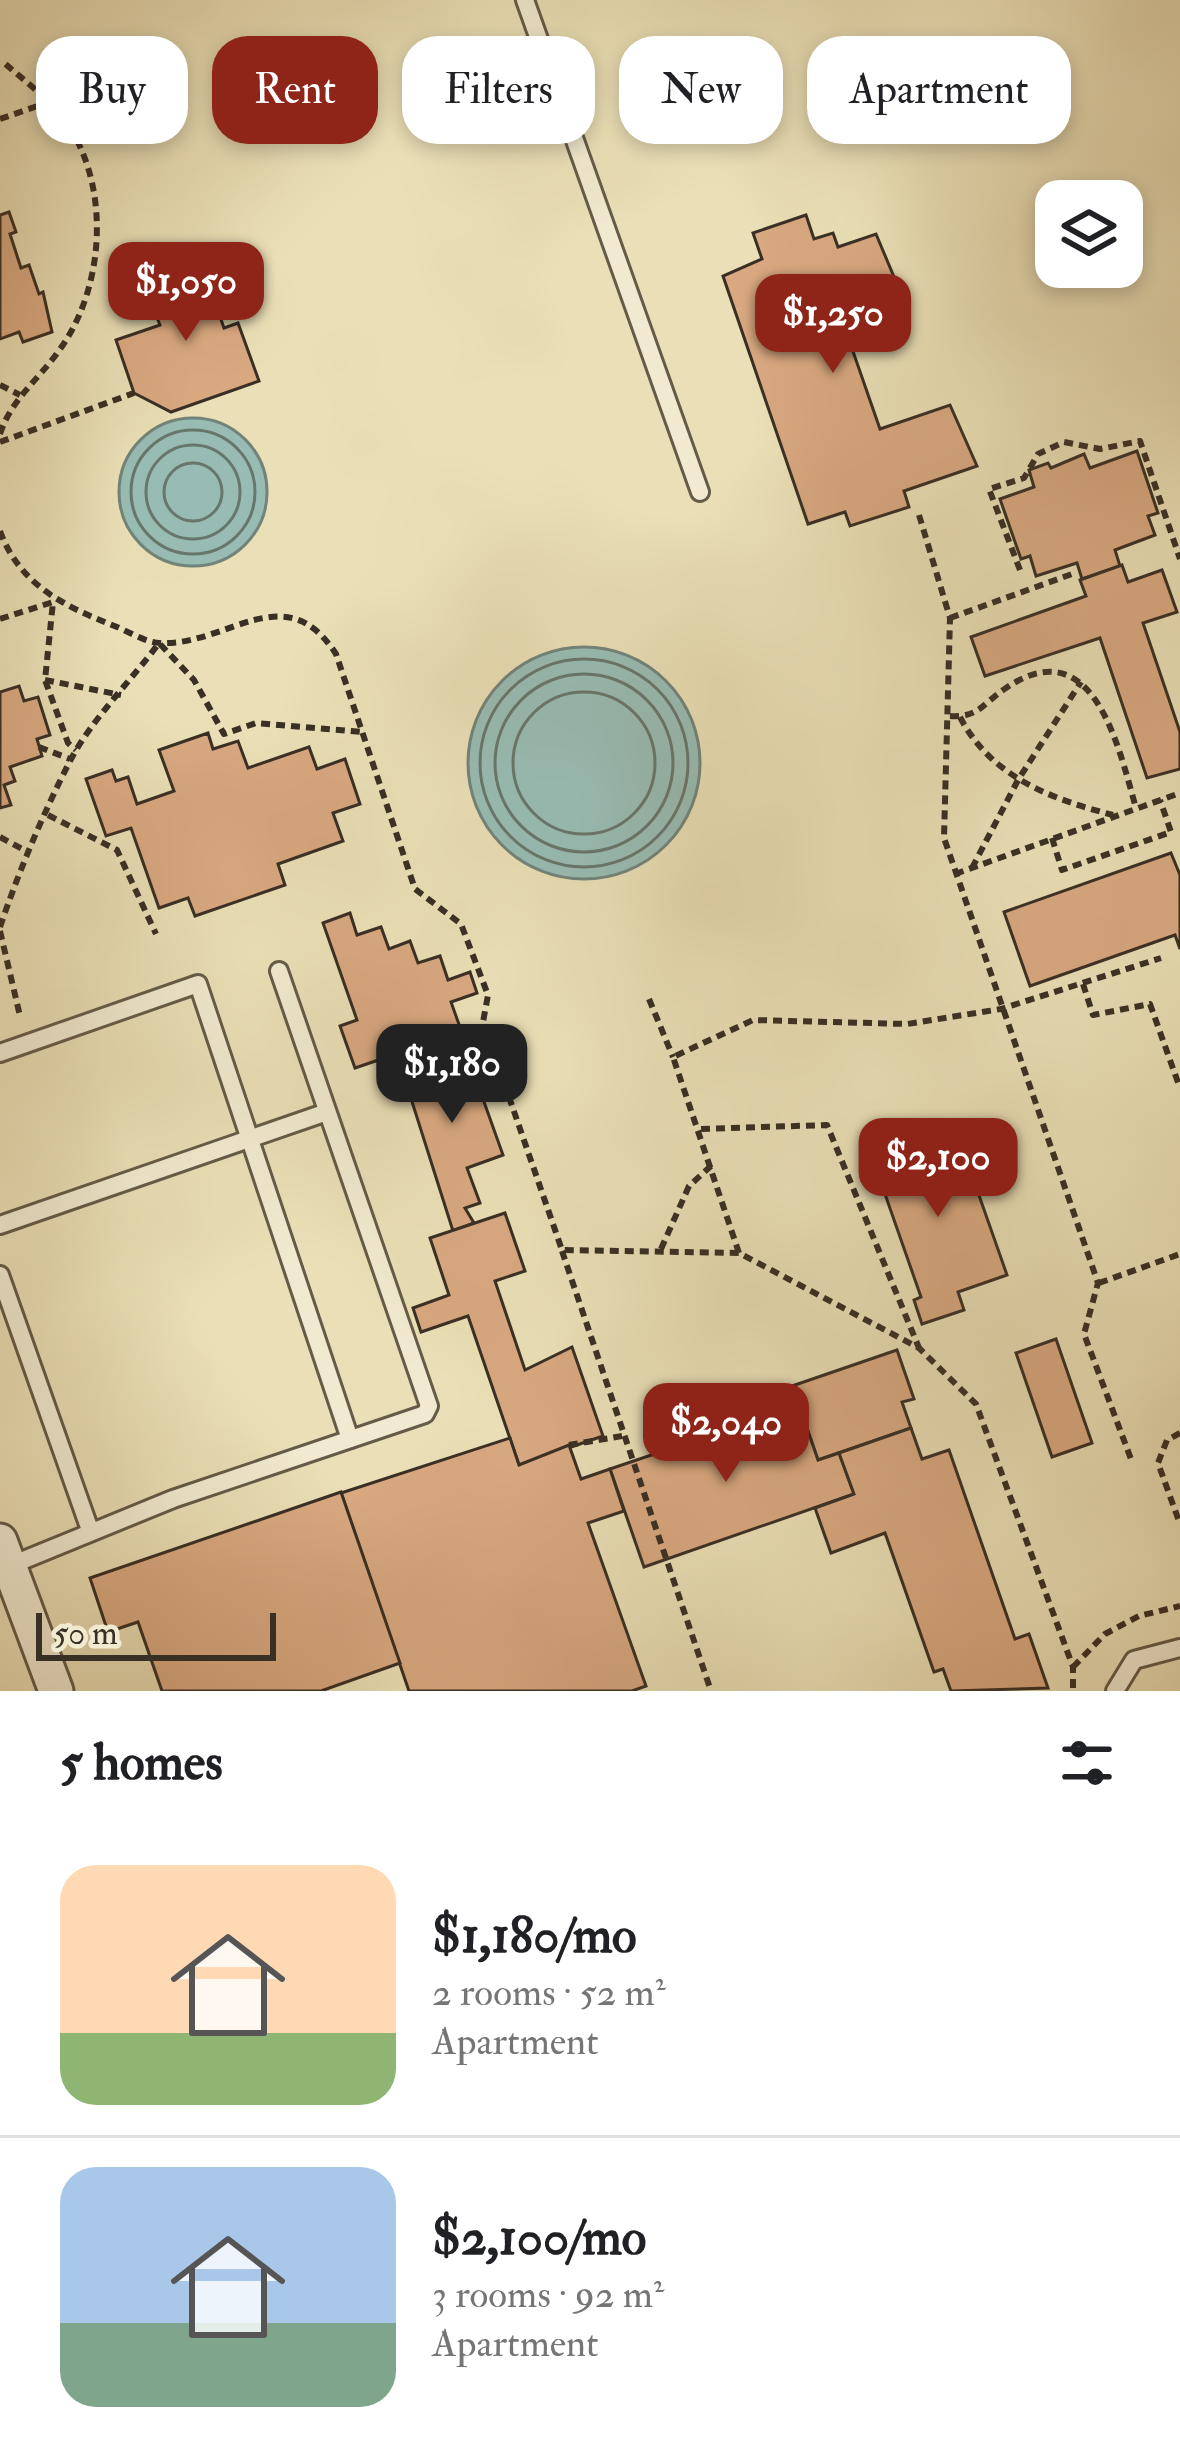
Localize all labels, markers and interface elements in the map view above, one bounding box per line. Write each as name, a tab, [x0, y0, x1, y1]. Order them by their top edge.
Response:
chip: Buy	[36, 36, 188, 144]
chip: Rent	[212, 36, 378, 144]
chip: Filters	[402, 36, 595, 144]
chip: New	[619, 36, 783, 144]
chip: Apartment	[807, 36, 1071, 144]
map controls	[1035, 180, 1143, 288]
button: layers	[1035, 180, 1143, 288]
pin: $1,050	[88, 242, 284, 344]
text: $1,050	[135, 256, 237, 305]
pin: $1,250	[735, 274, 931, 376]
text: $1,250	[782, 288, 884, 337]
pin: $1,180	[354, 1024, 550, 1126]
text: $1,180	[403, 1038, 501, 1087]
pin: $2,100	[840, 1118, 1036, 1220]
text: $2,100	[886, 1132, 990, 1181]
pin: $2,040	[628, 1383, 824, 1485]
text: $2,040	[670, 1397, 782, 1446]
scale bar	[36, 1607, 276, 1660]
text: 50 m	[54, 1613, 118, 1654]
icon: filters	[1054, 1730, 1120, 1796]
text: 5 homes	[60, 1731, 223, 1795]
text: $1,180/mo	[432, 1904, 637, 1968]
icon: home	[156, 1913, 300, 2057]
text: 2 rooms · 52 m²	[432, 1968, 666, 2017]
text: Apartment	[432, 2017, 599, 2066]
text: $2,100/mo	[432, 2206, 646, 2270]
icon: home	[156, 2215, 300, 2359]
text: 3 rooms · 92 m²	[432, 2270, 664, 2319]
text: Apartment	[432, 2319, 599, 2368]

